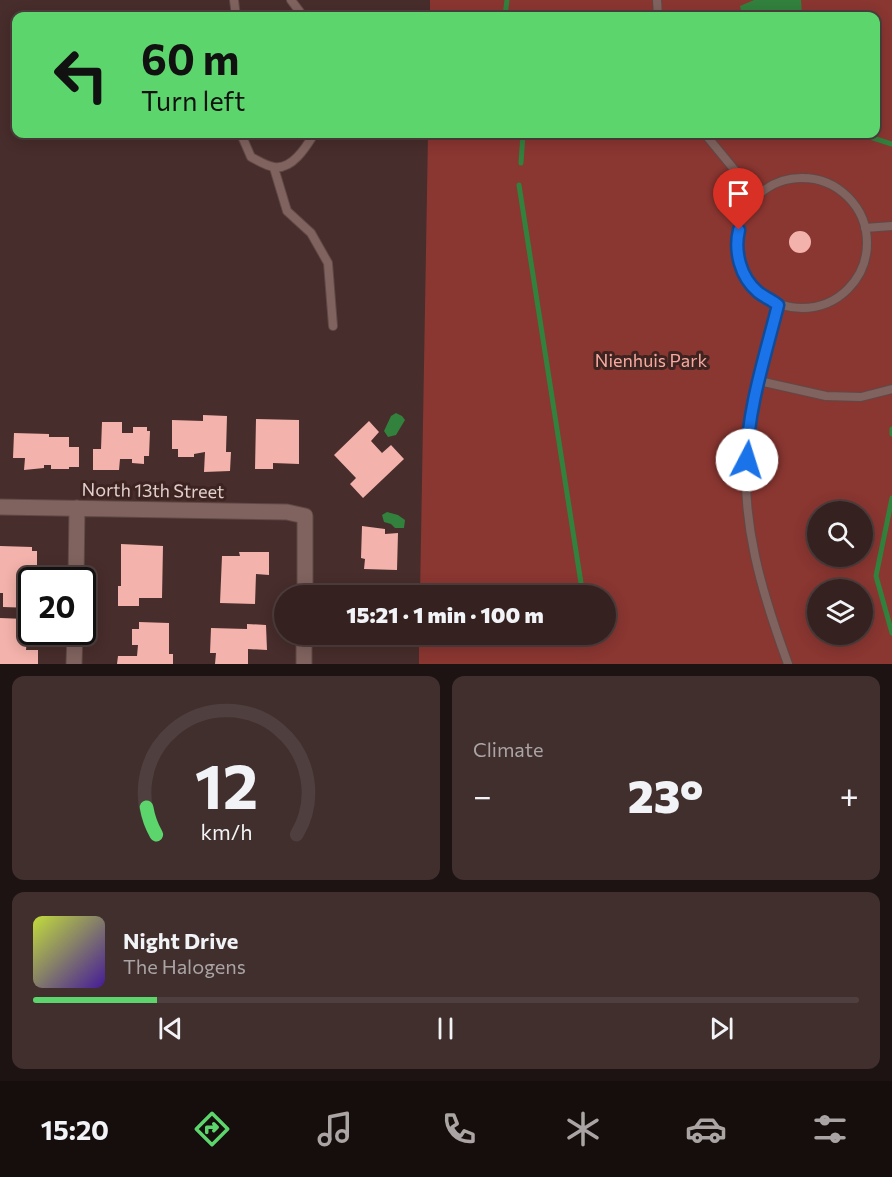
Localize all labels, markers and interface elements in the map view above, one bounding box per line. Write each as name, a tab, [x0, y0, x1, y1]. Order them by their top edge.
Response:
text: 60 m	[141, 32, 240, 84]
icon: left	[42, 36, 120, 114]
text: Turn left	[141, 84, 245, 117]
pin	[713, 168, 764, 230]
icon: arrive	[722, 177, 755, 210]
park label: Nienhuis Park	[595, 349, 707, 371]
position arrow	[715, 428, 779, 492]
street label: North 13th Street	[81, 478, 225, 502]
map controls	[807, 501, 873, 645]
button: search	[807, 501, 873, 567]
speed limit sign: 20	[18, 567, 96, 645]
button: layers	[807, 579, 873, 645]
text: 15:21 · 1 min · 100 m	[346, 601, 544, 628]
text: Climate	[473, 737, 543, 761]
text: 12	[194, 746, 258, 822]
text: 23°	[628, 767, 704, 822]
text: −	[473, 774, 492, 815]
text: +	[840, 774, 859, 815]
text: km/h	[200, 818, 252, 844]
text: Night Drive	[123, 927, 238, 954]
text: The Halogens	[123, 954, 246, 978]
icon: previous	[154, 1012, 187, 1045]
icon: pause	[429, 1012, 462, 1045]
icon: next	[705, 1012, 738, 1045]
icon: directions	[191, 1108, 233, 1150]
icon: music	[314, 1108, 356, 1150]
icon: phone	[438, 1108, 480, 1150]
icon: climate	[562, 1108, 604, 1150]
icon: car	[685, 1108, 727, 1150]
icon: filters	[809, 1108, 851, 1150]
text: 15:20	[41, 1113, 109, 1146]

